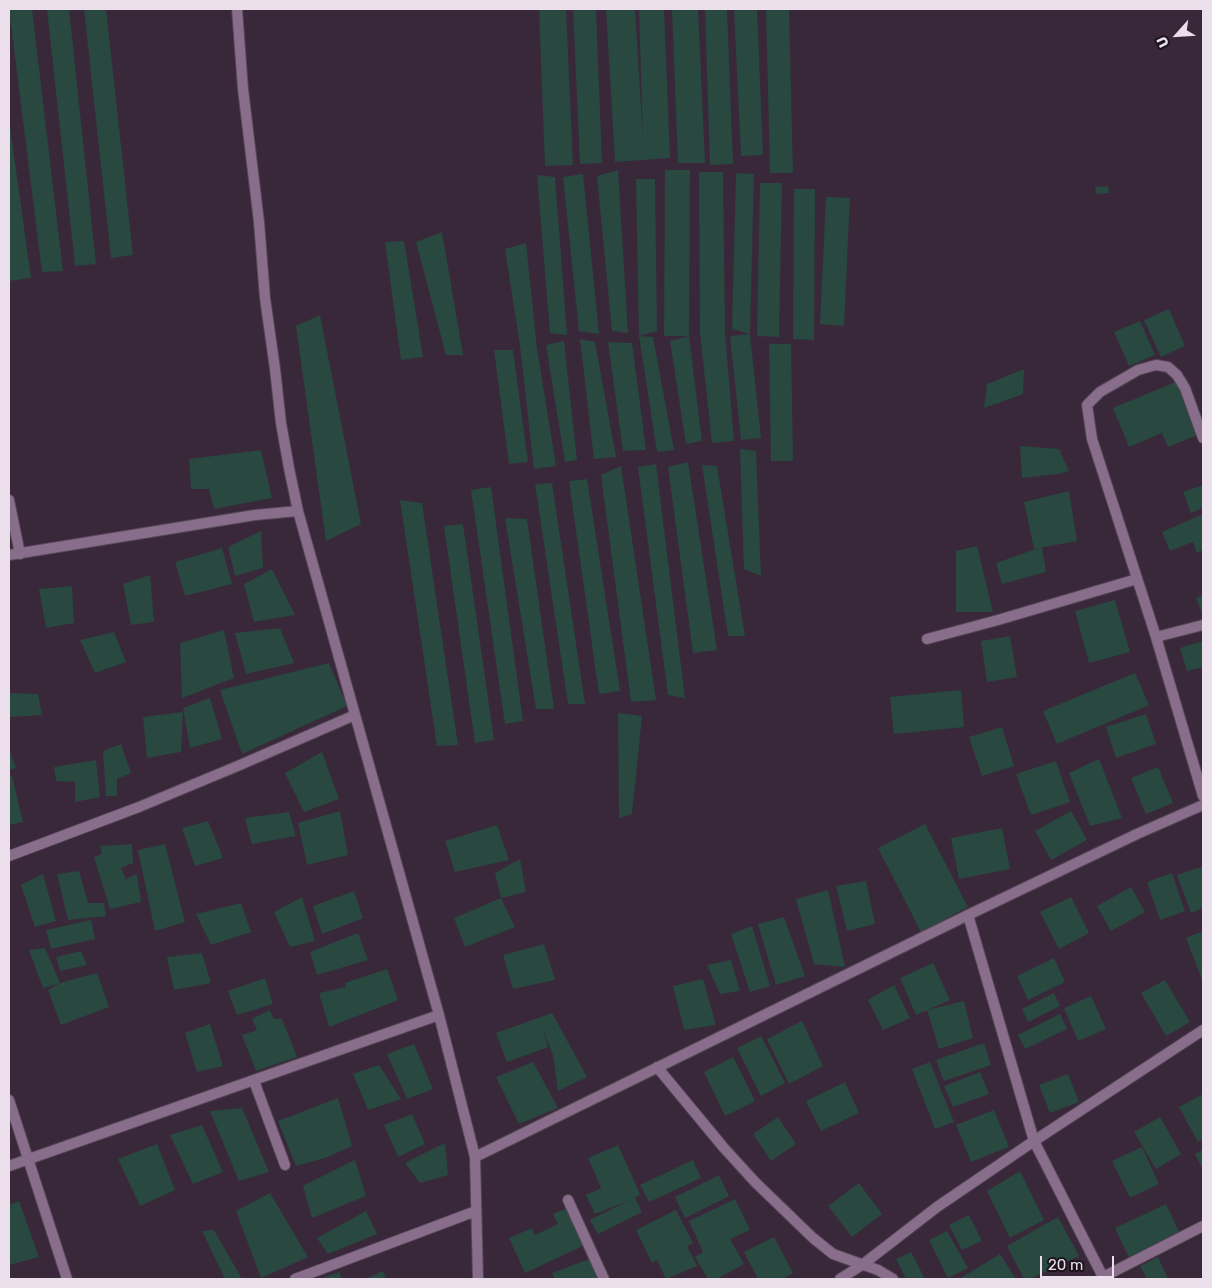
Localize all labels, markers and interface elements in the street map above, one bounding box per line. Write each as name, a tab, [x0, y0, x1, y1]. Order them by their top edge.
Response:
north arrow	[1152, 10, 1202, 60]
text: U	[1153, 34, 1173, 50]
scale bar	[1042, 1246, 1116, 1278]
text: 20 m	[1048, 1256, 1083, 1274]

